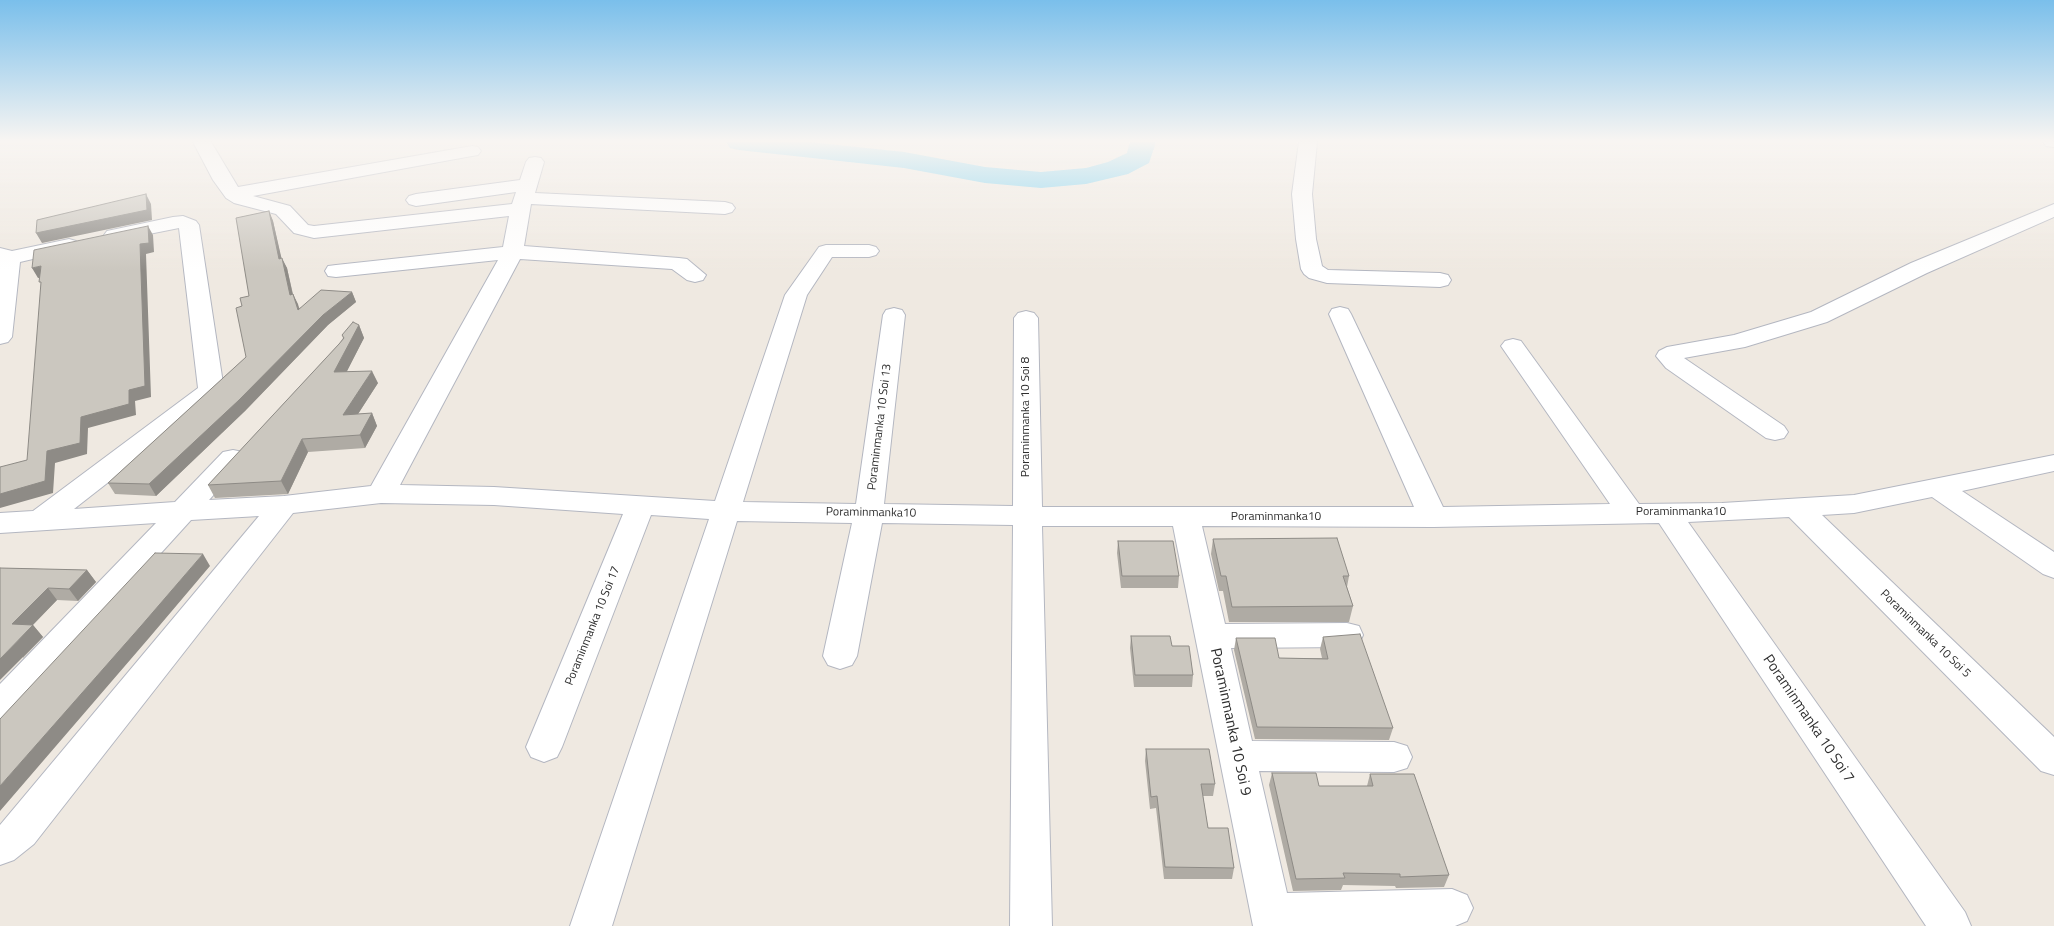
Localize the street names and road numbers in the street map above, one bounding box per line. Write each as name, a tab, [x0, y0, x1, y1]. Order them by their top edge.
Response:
street label: Poraminmanka 10 Soi 8	[1019, 357, 1033, 477]
street label: Poraminmanka 10 Soi 13	[865, 363, 895, 491]
street label: Poraminmanka10	[826, 505, 916, 521]
street label: Poraminmanka10	[1636, 505, 1726, 519]
street label: Poraminmanka10	[1231, 510, 1321, 524]
street label: Poraminmanka 10 Soi 17	[563, 564, 623, 688]
street label: Poraminmanka 10 Soi 5	[1877, 587, 1973, 681]
street label: Poraminmanka 10 Soi 9	[1206, 647, 1254, 797]
street label: Poraminmanka 10 Soi 7	[1758, 652, 1858, 786]

